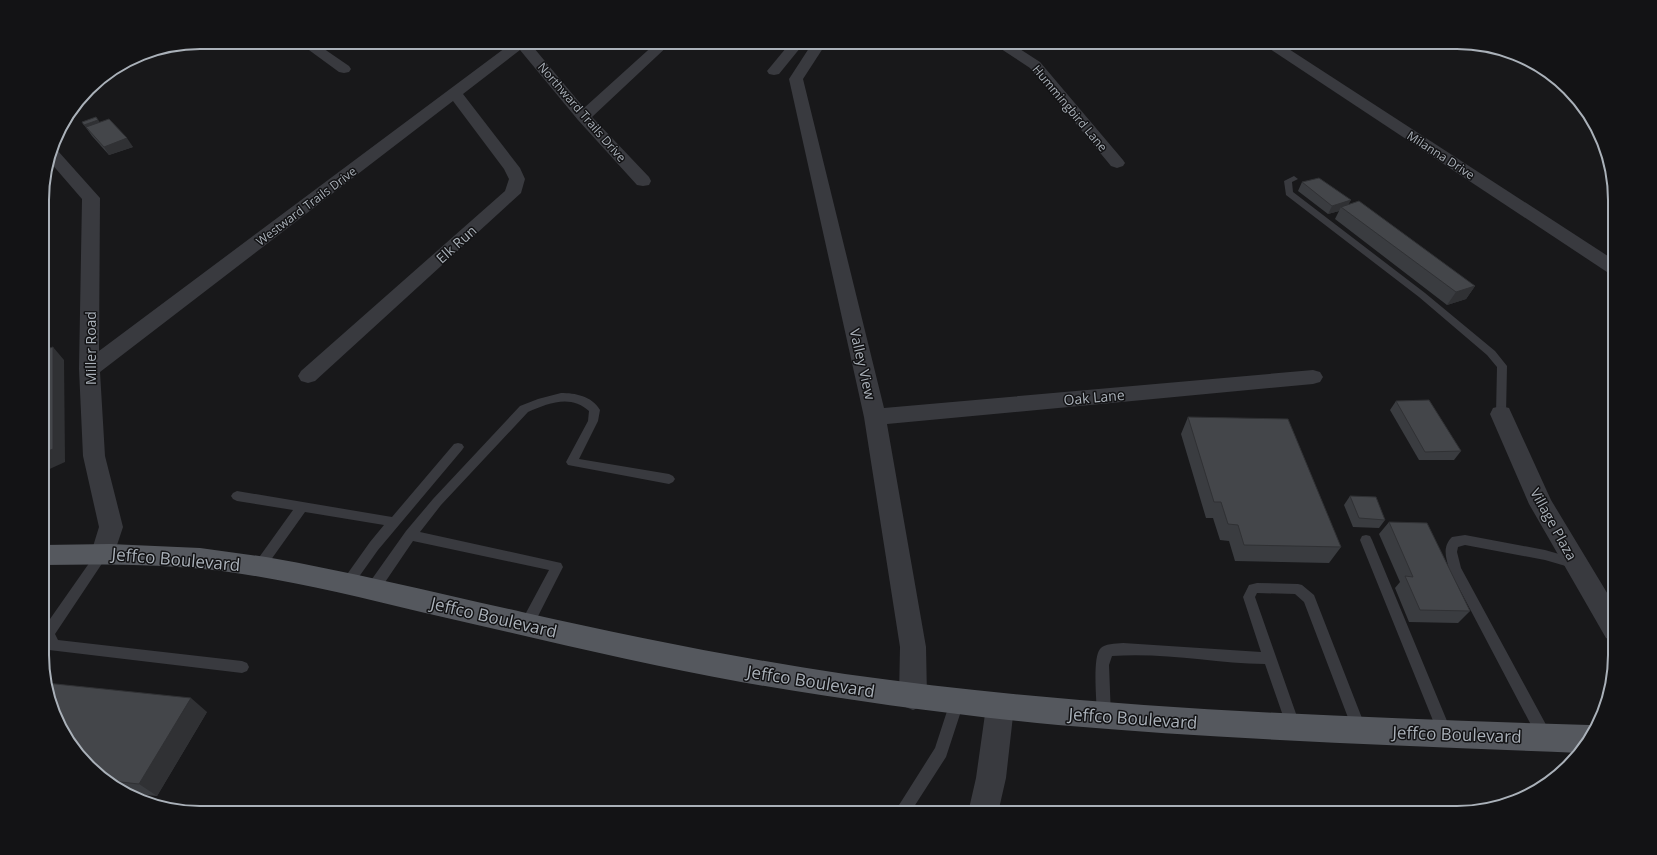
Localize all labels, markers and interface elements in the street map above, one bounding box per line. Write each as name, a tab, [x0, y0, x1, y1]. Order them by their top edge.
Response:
street label: Northward Trails Drive	[534, 59, 630, 166]
street label: Hummingbird Lane	[1029, 61, 1111, 155]
street label: Milanna Drive	[1404, 127, 1478, 183]
street label: Westward Trails Drive	[252, 162, 360, 249]
street label: Elk Run	[432, 221, 480, 267]
street label: Miller Road	[81, 311, 100, 385]
street label: Valley View	[846, 327, 880, 402]
street label: Oak Lane	[1063, 385, 1125, 409]
street label: Village Plaza	[1526, 484, 1582, 564]
street label: Jeffco Boulevard	[109, 542, 241, 576]
street label: Jeffco Boulevard	[427, 591, 559, 643]
street label: Jeffco Boulevard	[743, 659, 877, 702]
street label: Jeffco Boulevard	[1066, 702, 1198, 734]
street label: Jeffco Boulevard	[1390, 720, 1522, 748]

